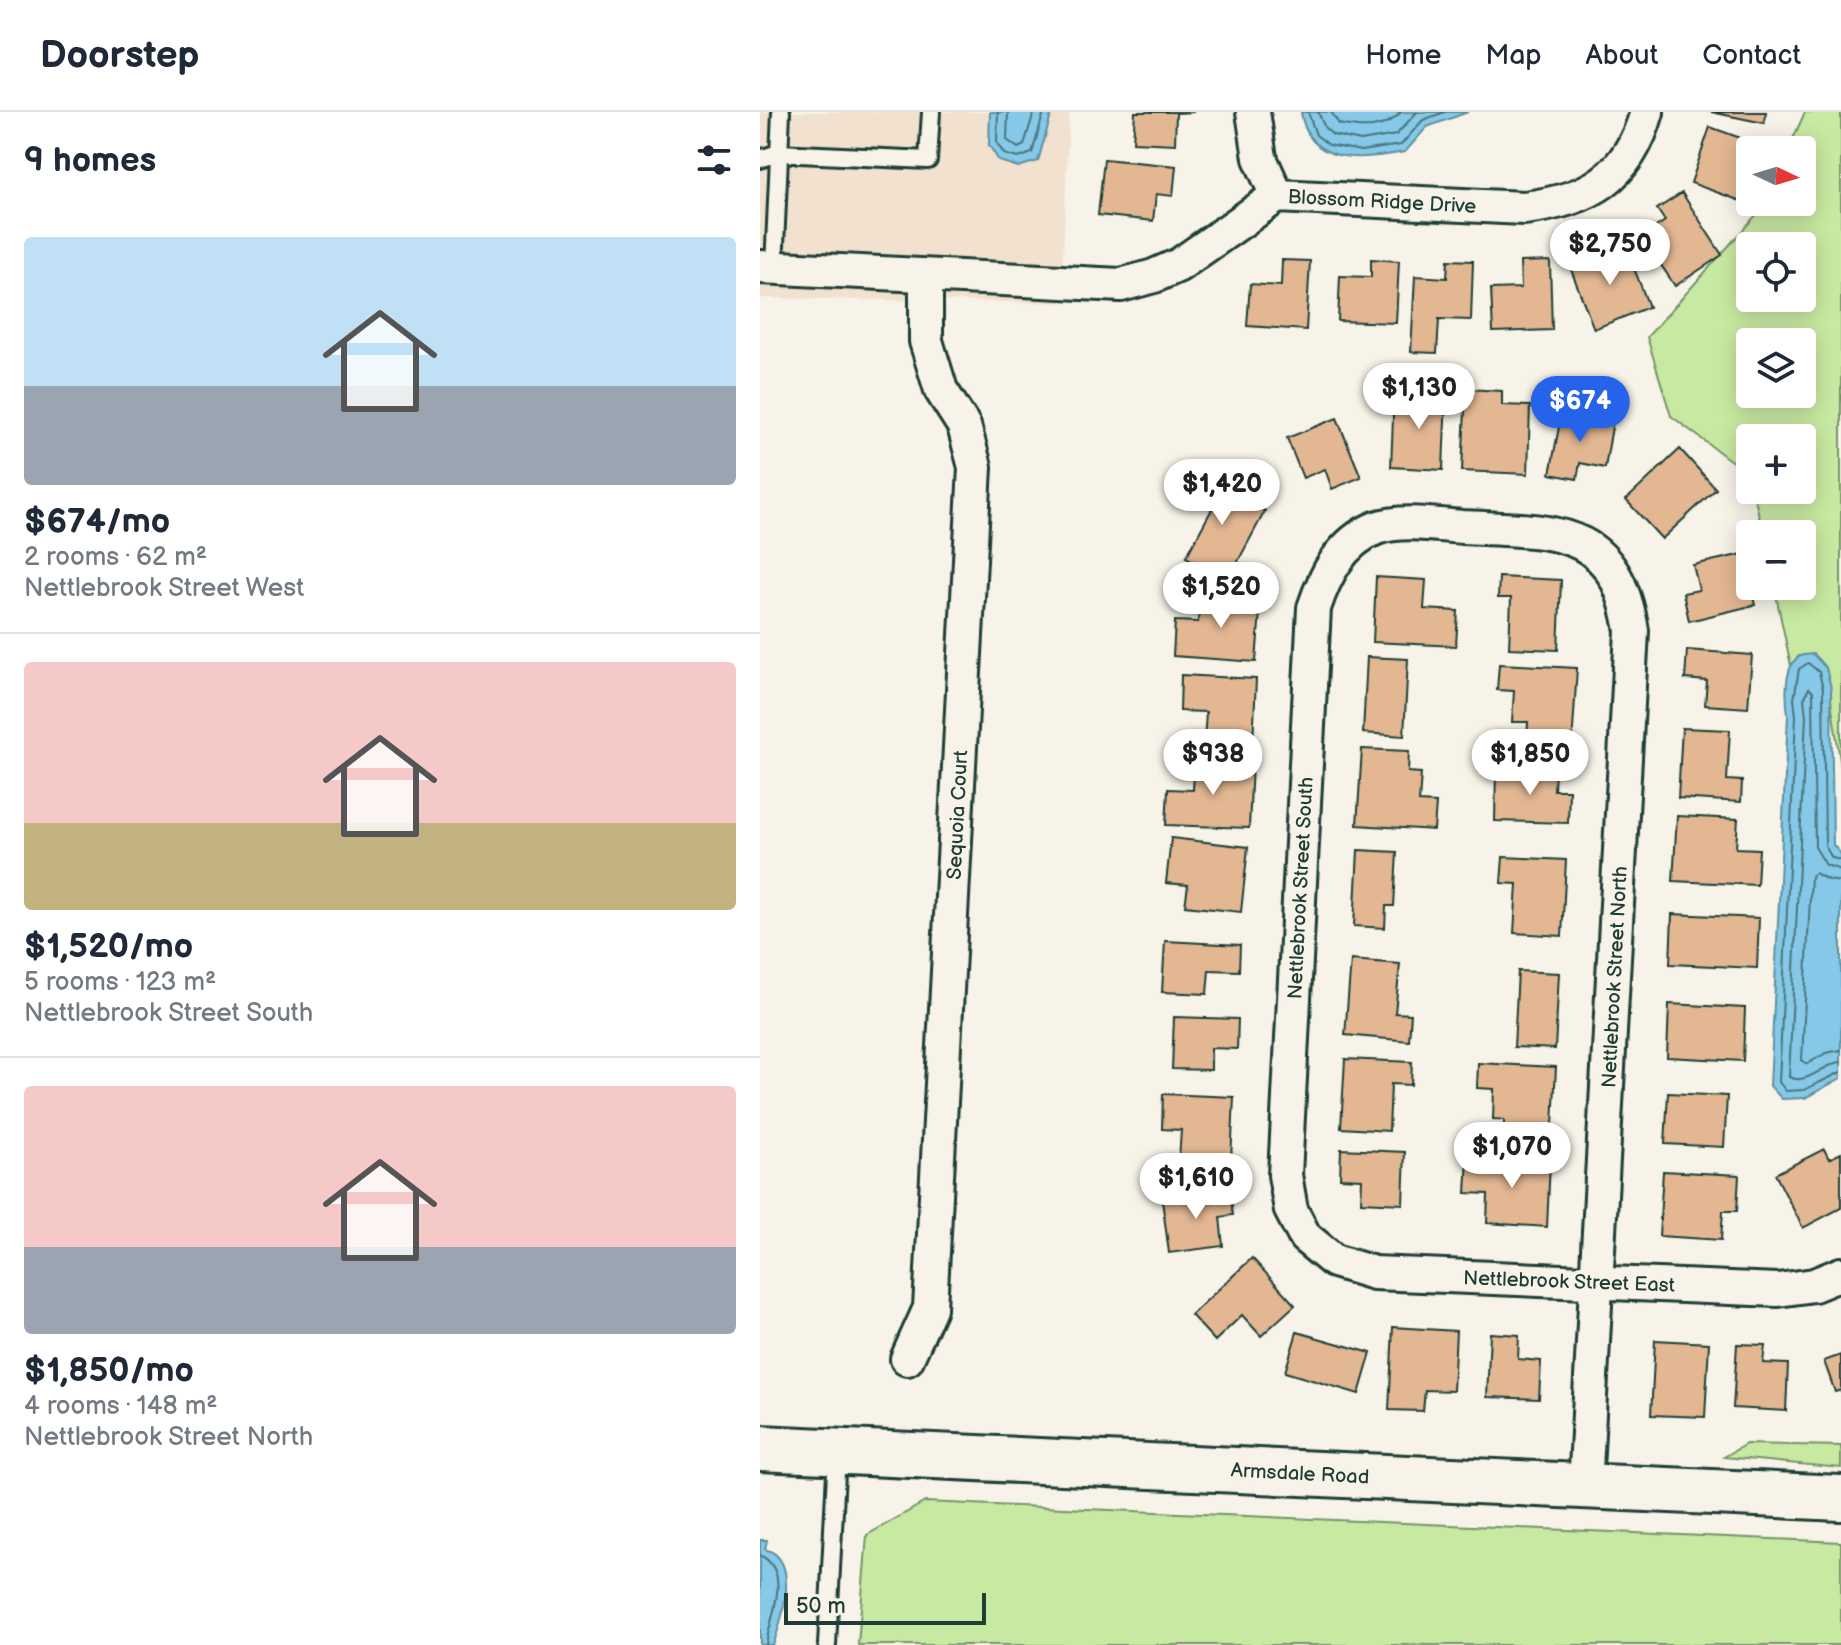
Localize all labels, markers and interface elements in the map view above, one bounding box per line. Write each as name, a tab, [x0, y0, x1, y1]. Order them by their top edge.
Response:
text: Doorstep	[40, 33, 199, 78]
text: Home	[1365, 39, 1441, 72]
text: Map	[1485, 39, 1542, 72]
text: About	[1586, 39, 1658, 72]
text: Contact	[1702, 39, 1801, 72]
north arrow	[1736, 136, 1816, 216]
map controls	[1736, 136, 1816, 600]
icon: filters	[692, 138, 736, 182]
text: 9 homes	[24, 140, 156, 181]
street label: Blossom Ridge Drive	[1287, 185, 1477, 219]
pin: $2,750	[1545, 219, 1675, 287]
text: $2,750	[1568, 229, 1652, 260]
button: locate	[1736, 232, 1816, 312]
icon: home	[308, 289, 452, 433]
button: layers	[1736, 328, 1816, 408]
pin: $1,130	[1354, 363, 1484, 431]
text: $1,130	[1381, 373, 1457, 404]
pin: $674	[1533, 376, 1627, 444]
text: $674	[1549, 386, 1611, 417]
button: +	[1736, 424, 1816, 504]
pin: $1,420	[1157, 459, 1287, 527]
text: $1,420	[1182, 469, 1262, 500]
text: $674/mo	[24, 501, 170, 542]
button: −	[1736, 520, 1816, 600]
text: 2 rooms · 62 m²	[24, 542, 207, 573]
pin: $1,520	[1156, 562, 1286, 630]
text: $1,520	[1181, 572, 1261, 603]
text: Nettlebrook Street West	[24, 573, 304, 604]
icon: home	[308, 714, 452, 858]
pin: $938	[1166, 729, 1260, 797]
pin: $1,850	[1465, 729, 1595, 797]
text: $938	[1181, 739, 1245, 770]
text: $1,850	[1490, 739, 1570, 770]
street label: Sequoia Court	[943, 750, 973, 880]
street label: Nettlebrook Street South	[1283, 776, 1319, 1000]
street label: Nettlebrook Street North	[1597, 865, 1633, 1089]
text: $1,520/mo	[24, 926, 193, 967]
text: 5 rooms · 123 m²	[24, 967, 216, 998]
text: Nettlebrook Street South	[24, 998, 313, 1029]
pin: $1,070	[1447, 1122, 1577, 1190]
text: $1,070	[1472, 1132, 1552, 1163]
icon: home	[308, 1138, 452, 1282]
pin: $1,610	[1131, 1153, 1261, 1221]
text: $1,610	[1158, 1163, 1234, 1194]
street label: Nettlebrook Street East	[1463, 1266, 1675, 1298]
text: $1,850/mo	[24, 1350, 194, 1391]
text: 4 rooms · 148 m²	[24, 1391, 217, 1422]
text: Nettlebrook Street North	[24, 1422, 313, 1453]
street label: Armsdale Road	[1230, 1458, 1370, 1490]
scale bar	[784, 1589, 986, 1625]
text: 50 m	[796, 1593, 846, 1620]

